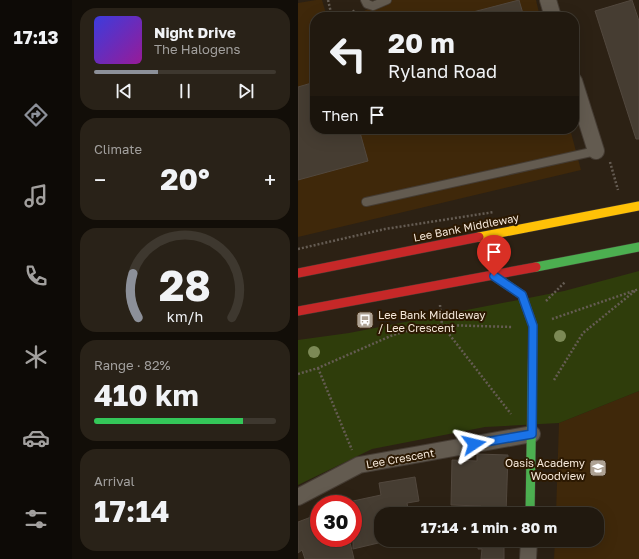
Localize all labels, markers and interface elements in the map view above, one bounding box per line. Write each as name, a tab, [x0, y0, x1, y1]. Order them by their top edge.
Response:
text: Night Drive	[154, 23, 236, 41]
text: 17:13	[13, 26, 59, 48]
text: 20 m	[388, 26, 455, 59]
icon: left	[322, 28, 374, 80]
text: The Halogens	[154, 41, 240, 57]
text: Ryland Road	[388, 60, 497, 82]
icon: previous	[113, 80, 135, 102]
icon: pause	[174, 80, 196, 102]
icon: next	[235, 80, 257, 102]
icon: directions	[22, 101, 50, 129]
icon: arrive	[366, 104, 388, 126]
text: Then	[322, 106, 358, 124]
text: Climate	[94, 141, 142, 157]
text: 20°	[160, 161, 210, 197]
text: −	[94, 166, 106, 193]
text: +	[264, 166, 276, 193]
icon: music	[22, 182, 50, 210]
street label: Lee Bank Middleway	[412, 210, 520, 244]
pin	[477, 235, 511, 276]
icon: arrive	[483, 241, 505, 263]
text: 28	[159, 259, 211, 309]
icon: phone	[22, 262, 50, 290]
text: km/h	[167, 307, 203, 324]
place label: Lee Bank Middleway / Lee Crescent	[378, 308, 485, 334]
bus stop icon: Lee Bank Middleway / Lee Crescent	[355, 310, 375, 330]
icon: climate	[22, 343, 50, 371]
text: Range · 82%	[94, 357, 170, 373]
text: 410 km	[94, 377, 199, 413]
position arrow	[453, 423, 495, 465]
icon: car	[22, 424, 50, 452]
street label: Lee Crescent	[365, 446, 435, 470]
place label: Oasis Academy Woodview	[505, 456, 585, 482]
school or university icon: Oasis Academy Woodview	[588, 458, 608, 478]
text: Arrival	[94, 473, 135, 489]
text: 17:14	[94, 493, 170, 529]
speed limit sign: 30	[310, 495, 362, 547]
icon: filters	[22, 505, 50, 533]
text: 17:14 · 1 min · 80 m	[421, 518, 557, 536]

